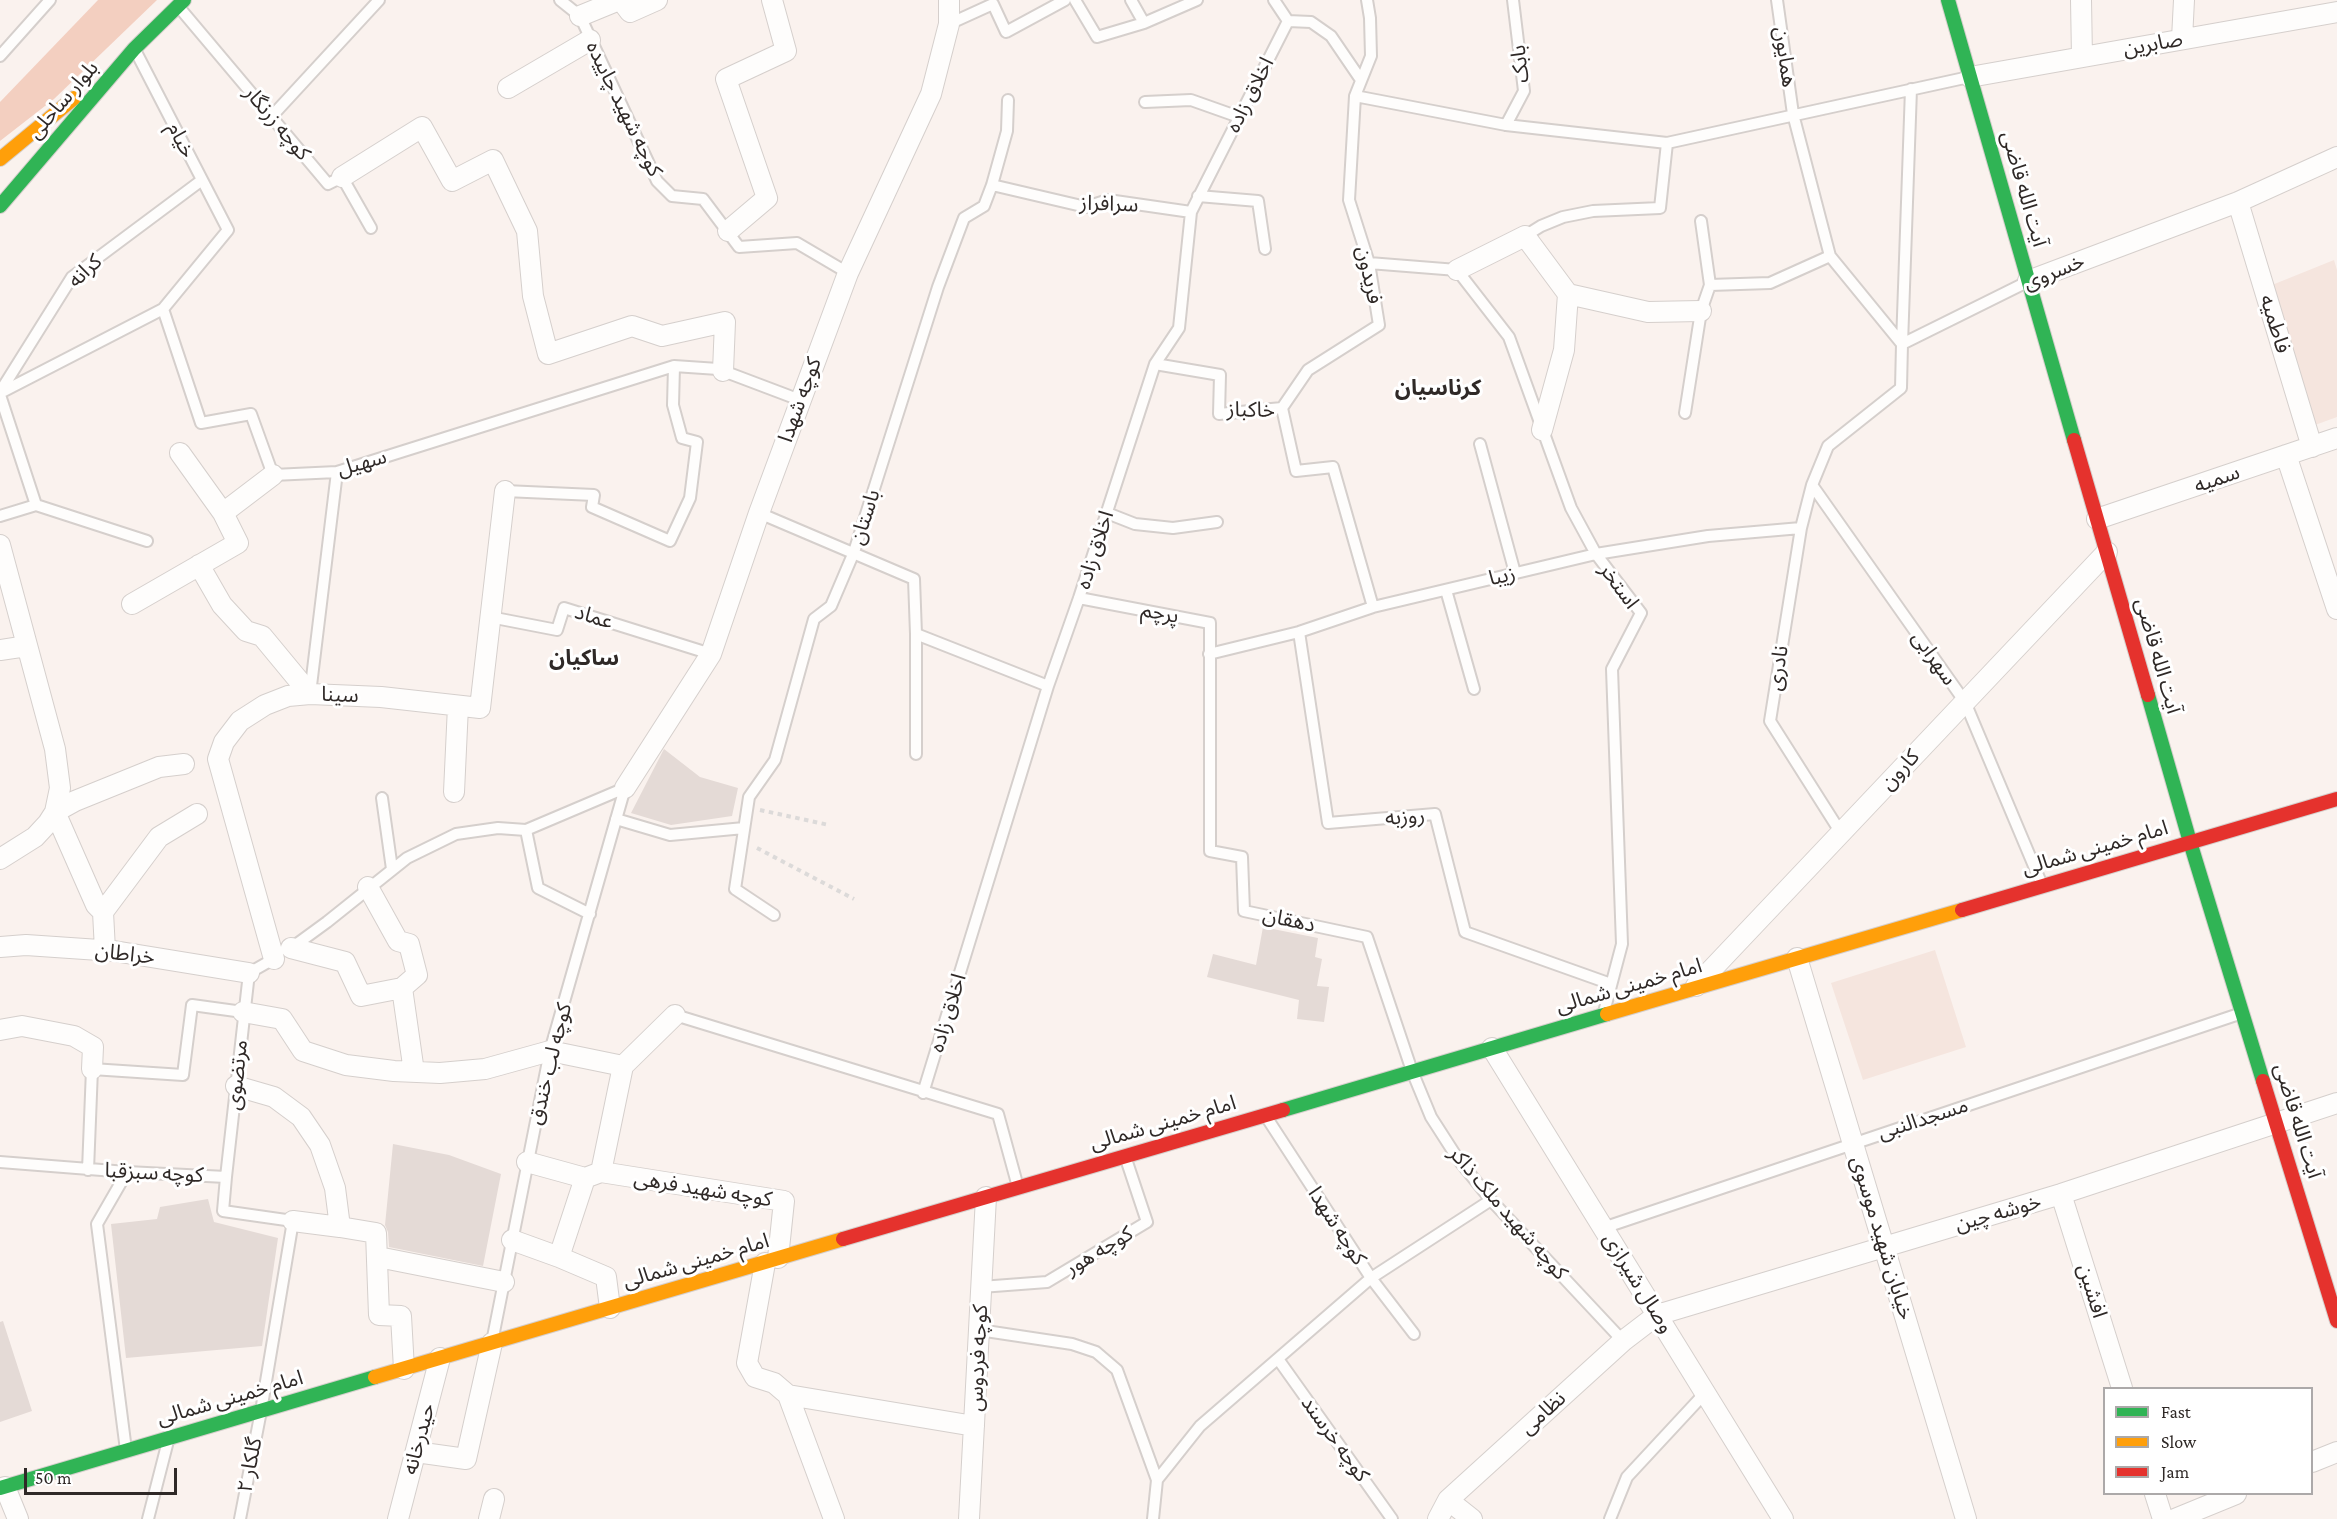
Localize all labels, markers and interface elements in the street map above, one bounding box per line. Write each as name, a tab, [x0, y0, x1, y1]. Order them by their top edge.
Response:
street label: همایون	[1768, 25, 1802, 89]
street label: صابرین	[2121, 26, 2185, 62]
street label: کوچه شهید چاییده	[580, 37, 668, 181]
street label: بابک	[1505, 44, 1535, 84]
street label: اخلاق زاده	[1220, 53, 1280, 137]
street label: بلوار ساحلی	[22, 56, 104, 144]
street label: کوچه زرنگار	[238, 80, 316, 166]
street label: خیام	[161, 118, 201, 162]
street label: آیت الله قاضی	[1995, 128, 2053, 250]
street label: سرافراز	[1079, 190, 1139, 218]
street label: فریدون	[1351, 244, 1387, 306]
street label: خسروی	[2020, 248, 2088, 296]
street label: کرانه	[63, 249, 107, 293]
street label: فاطمیه	[2254, 292, 2296, 356]
street label: کوچه شهدا	[773, 354, 827, 446]
district label: کرناسیان	[1395, 375, 1481, 401]
street label: خاکباز	[1227, 397, 1275, 423]
street label: سهیل	[334, 444, 390, 482]
street label: سمیه	[2191, 459, 2243, 499]
street label: باستان	[844, 486, 886, 548]
street label: اخلاق زاده	[1071, 508, 1119, 592]
street label: استخر	[1594, 558, 1644, 614]
street label: زیبا	[1486, 561, 1518, 591]
street label: آیت الله قاضی	[2129, 595, 2187, 717]
street label: پرچم	[1139, 597, 1181, 629]
street label: عماد	[572, 599, 616, 635]
street label: سهرابی	[1906, 626, 1962, 690]
street label: نادری	[1762, 644, 1794, 692]
district label: ساکیان	[549, 645, 619, 671]
street label: سینا	[321, 682, 359, 708]
street label: کارون	[1875, 744, 1925, 796]
street label: روزبه	[1384, 803, 1426, 831]
street label: امام خمینی شمالی	[2019, 815, 2171, 881]
street label: دهقان	[1260, 902, 1318, 938]
street label: خراطان	[94, 938, 156, 970]
street label: امام خمینی شمالی	[1553, 953, 1705, 1019]
street label: اخلاق زاده	[924, 971, 972, 1055]
street label: کوچه لب خندق	[523, 1001, 577, 1127]
street label: مرتضوی	[221, 1038, 253, 1112]
street label: آیت الله قاضی	[2269, 1060, 2327, 1182]
street label: امام خمینی شمالی	[1087, 1090, 1239, 1156]
street label: مسجدالنبی	[1875, 1093, 1971, 1145]
street label: کوچه شهید ملک ذاکر	[1443, 1141, 1573, 1285]
street label: خیابان شهید موسوی	[1845, 1153, 1919, 1323]
street label: کوچه سبزقبا	[104, 1158, 204, 1188]
street label: کوچه شهید فرهی	[632, 1166, 774, 1212]
street label: کوچه شهدا	[1302, 1182, 1372, 1270]
street label: خوشه چین	[1952, 1189, 2044, 1237]
street label: کوچه هور	[1060, 1221, 1138, 1281]
street label: امام خمینی شمالی	[620, 1228, 772, 1294]
street label: وصال شیرازی	[1597, 1228, 1679, 1338]
street label: افشین	[2072, 1261, 2112, 1321]
street label: کوچه فردوس	[963, 1304, 993, 1412]
street label: امام خمینی شمالی	[154, 1365, 306, 1431]
street label: نظامی	[1515, 1386, 1571, 1440]
legend	[2103, 1387, 2313, 1495]
street label: کوچه خرسند	[1295, 1391, 1375, 1487]
street label: حیدرخانه	[397, 1401, 441, 1477]
text: Fast	[2161, 1402, 2191, 1422]
text: Slow	[2161, 1432, 2196, 1452]
street label: گلکار ۲	[232, 1435, 268, 1495]
scale bar	[27, 1456, 180, 1494]
text: Jam	[2161, 1462, 2189, 1482]
text: 50 m	[35, 1468, 72, 1488]

